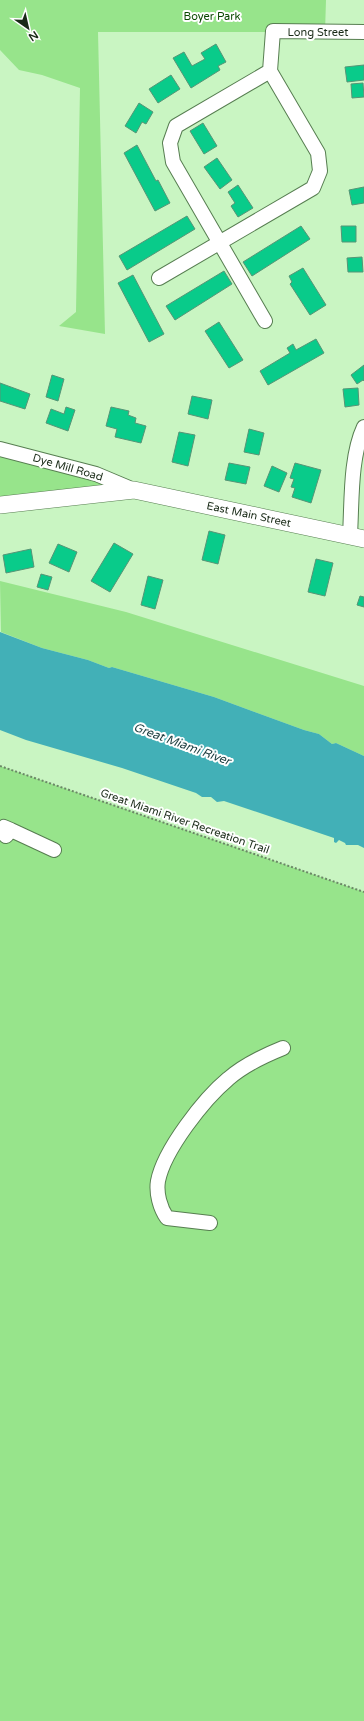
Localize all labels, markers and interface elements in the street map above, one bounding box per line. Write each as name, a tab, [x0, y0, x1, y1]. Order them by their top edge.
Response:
north arrow	[8, 8, 48, 48]
park label: Boyer Park	[184, 10, 240, 23]
street label: Long Street	[288, 26, 348, 39]
text: N	[26, 28, 41, 44]
street label: Dye Mill Road	[31, 451, 105, 484]
street label: East Main Street	[205, 499, 292, 530]
water label: Great Miami River	[132, 720, 234, 769]
street label: Great Miami River Recreation Trail	[99, 786, 271, 857]

